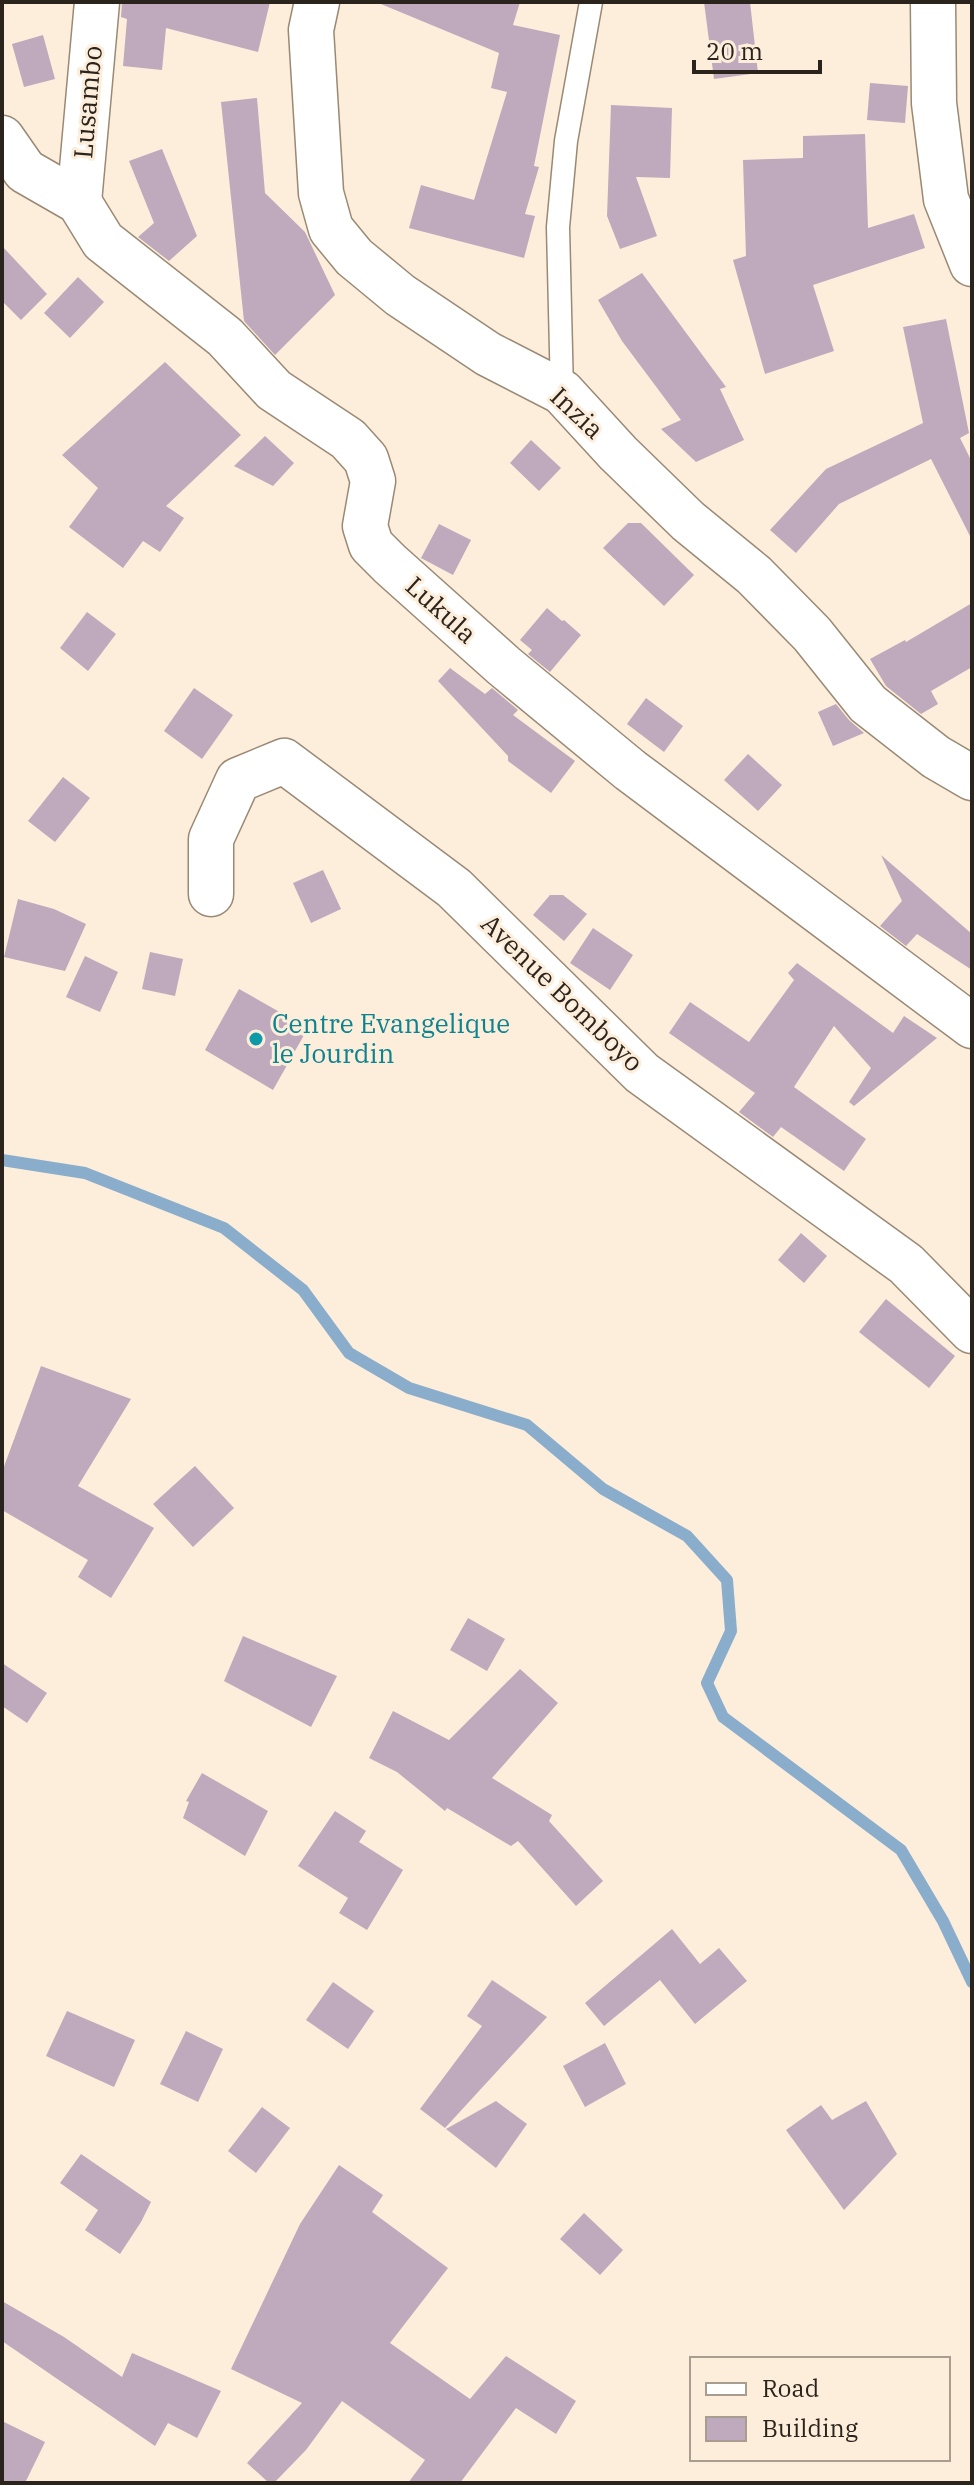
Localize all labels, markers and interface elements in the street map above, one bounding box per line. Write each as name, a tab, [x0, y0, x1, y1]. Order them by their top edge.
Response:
scale bar	[694, 24, 820, 74]
text: 20 m	[706, 35, 763, 67]
street label: Lusambo	[65, 44, 109, 160]
street label: Inzia	[544, 379, 612, 446]
street label: Lukula	[399, 568, 484, 650]
street label: Avenue Bomboyo	[474, 906, 651, 1078]
place label: Centre Evangelique le Jourdin	[272, 1006, 510, 1070]
marker: Centre Evangelique le Jourdin	[247, 1030, 265, 1048]
legend	[690, 2357, 950, 2461]
text: Road	[762, 2372, 819, 2404]
text: Building	[762, 2412, 858, 2444]

